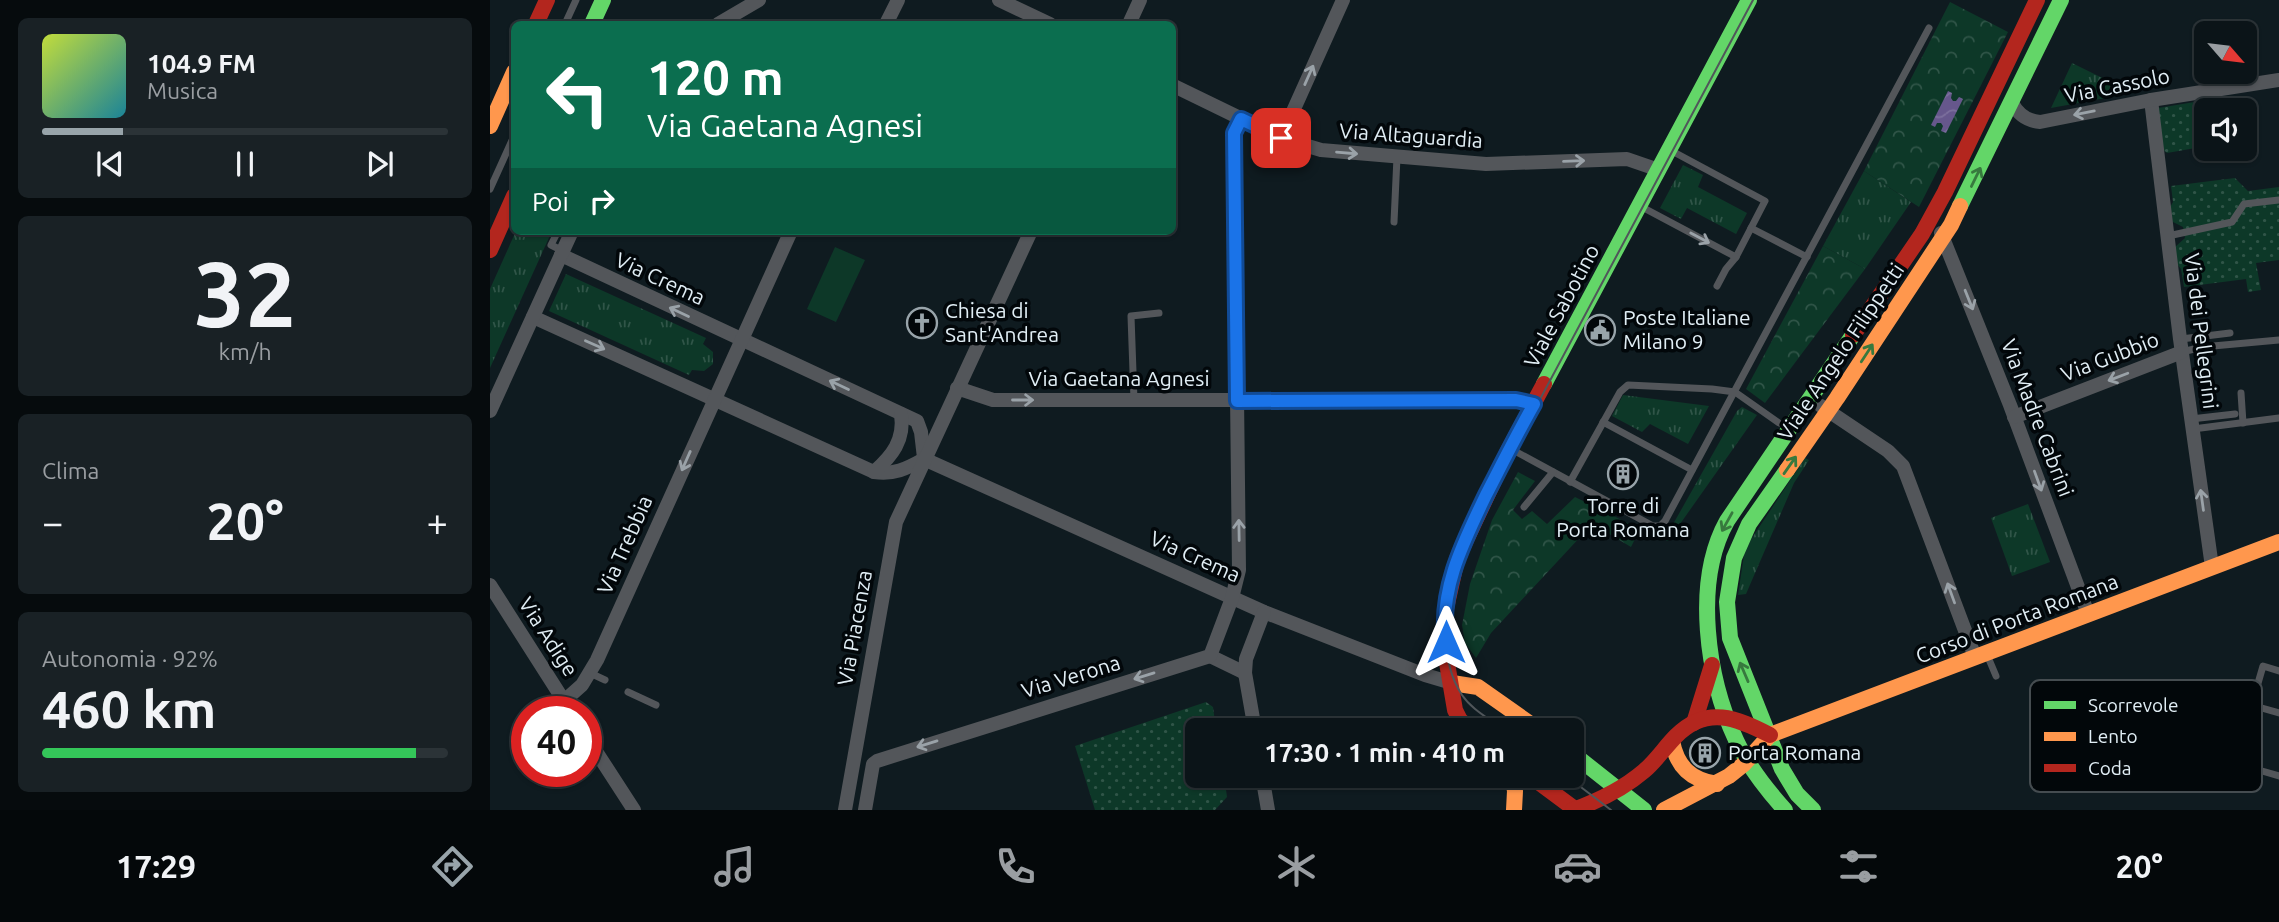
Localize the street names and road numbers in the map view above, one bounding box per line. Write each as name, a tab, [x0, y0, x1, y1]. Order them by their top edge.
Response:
street label: Via Cassolo	[2062, 63, 2171, 107]
street label: Via Altaguardia	[1338, 118, 1484, 152]
street label: Viale Sabotino	[1519, 240, 1604, 371]
street label: Via Crema	[612, 247, 709, 309]
street label: Via dei Pellegrini	[2181, 251, 2223, 410]
street label: Viale Angelo Filippetti	[1772, 258, 1908, 444]
street label: Via Gubbio	[2057, 326, 2162, 386]
street label: Via Madre Cabrini	[1997, 336, 2079, 500]
street label: Via Gaetana Agnesi	[1028, 366, 1210, 390]
street label: Via Trebbia	[592, 491, 657, 598]
street label: Via Crema	[1147, 526, 1244, 587]
street label: Via Piacenza	[832, 568, 876, 687]
street label: Corso di Porta Romana	[1912, 568, 2121, 668]
street label: Via Adige	[514, 592, 583, 680]
street label: Via Verona	[1018, 650, 1123, 702]

